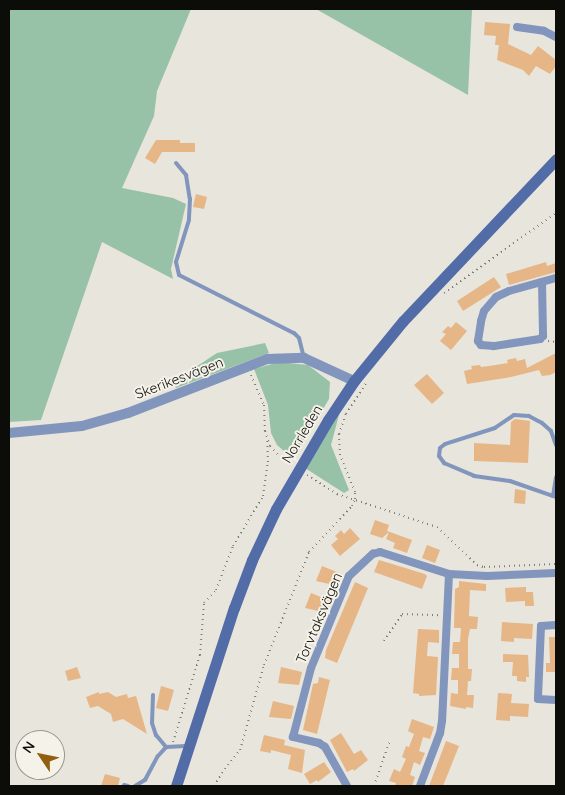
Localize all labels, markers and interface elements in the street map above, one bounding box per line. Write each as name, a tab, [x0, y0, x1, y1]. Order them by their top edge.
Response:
street label: Skerikesvägen	[132, 353, 226, 403]
street label: Norrleden	[278, 402, 326, 466]
street label: Torvtaksvägen	[292, 570, 346, 666]
north arrow	[15, 730, 65, 780]
text: N	[18, 738, 39, 756]

